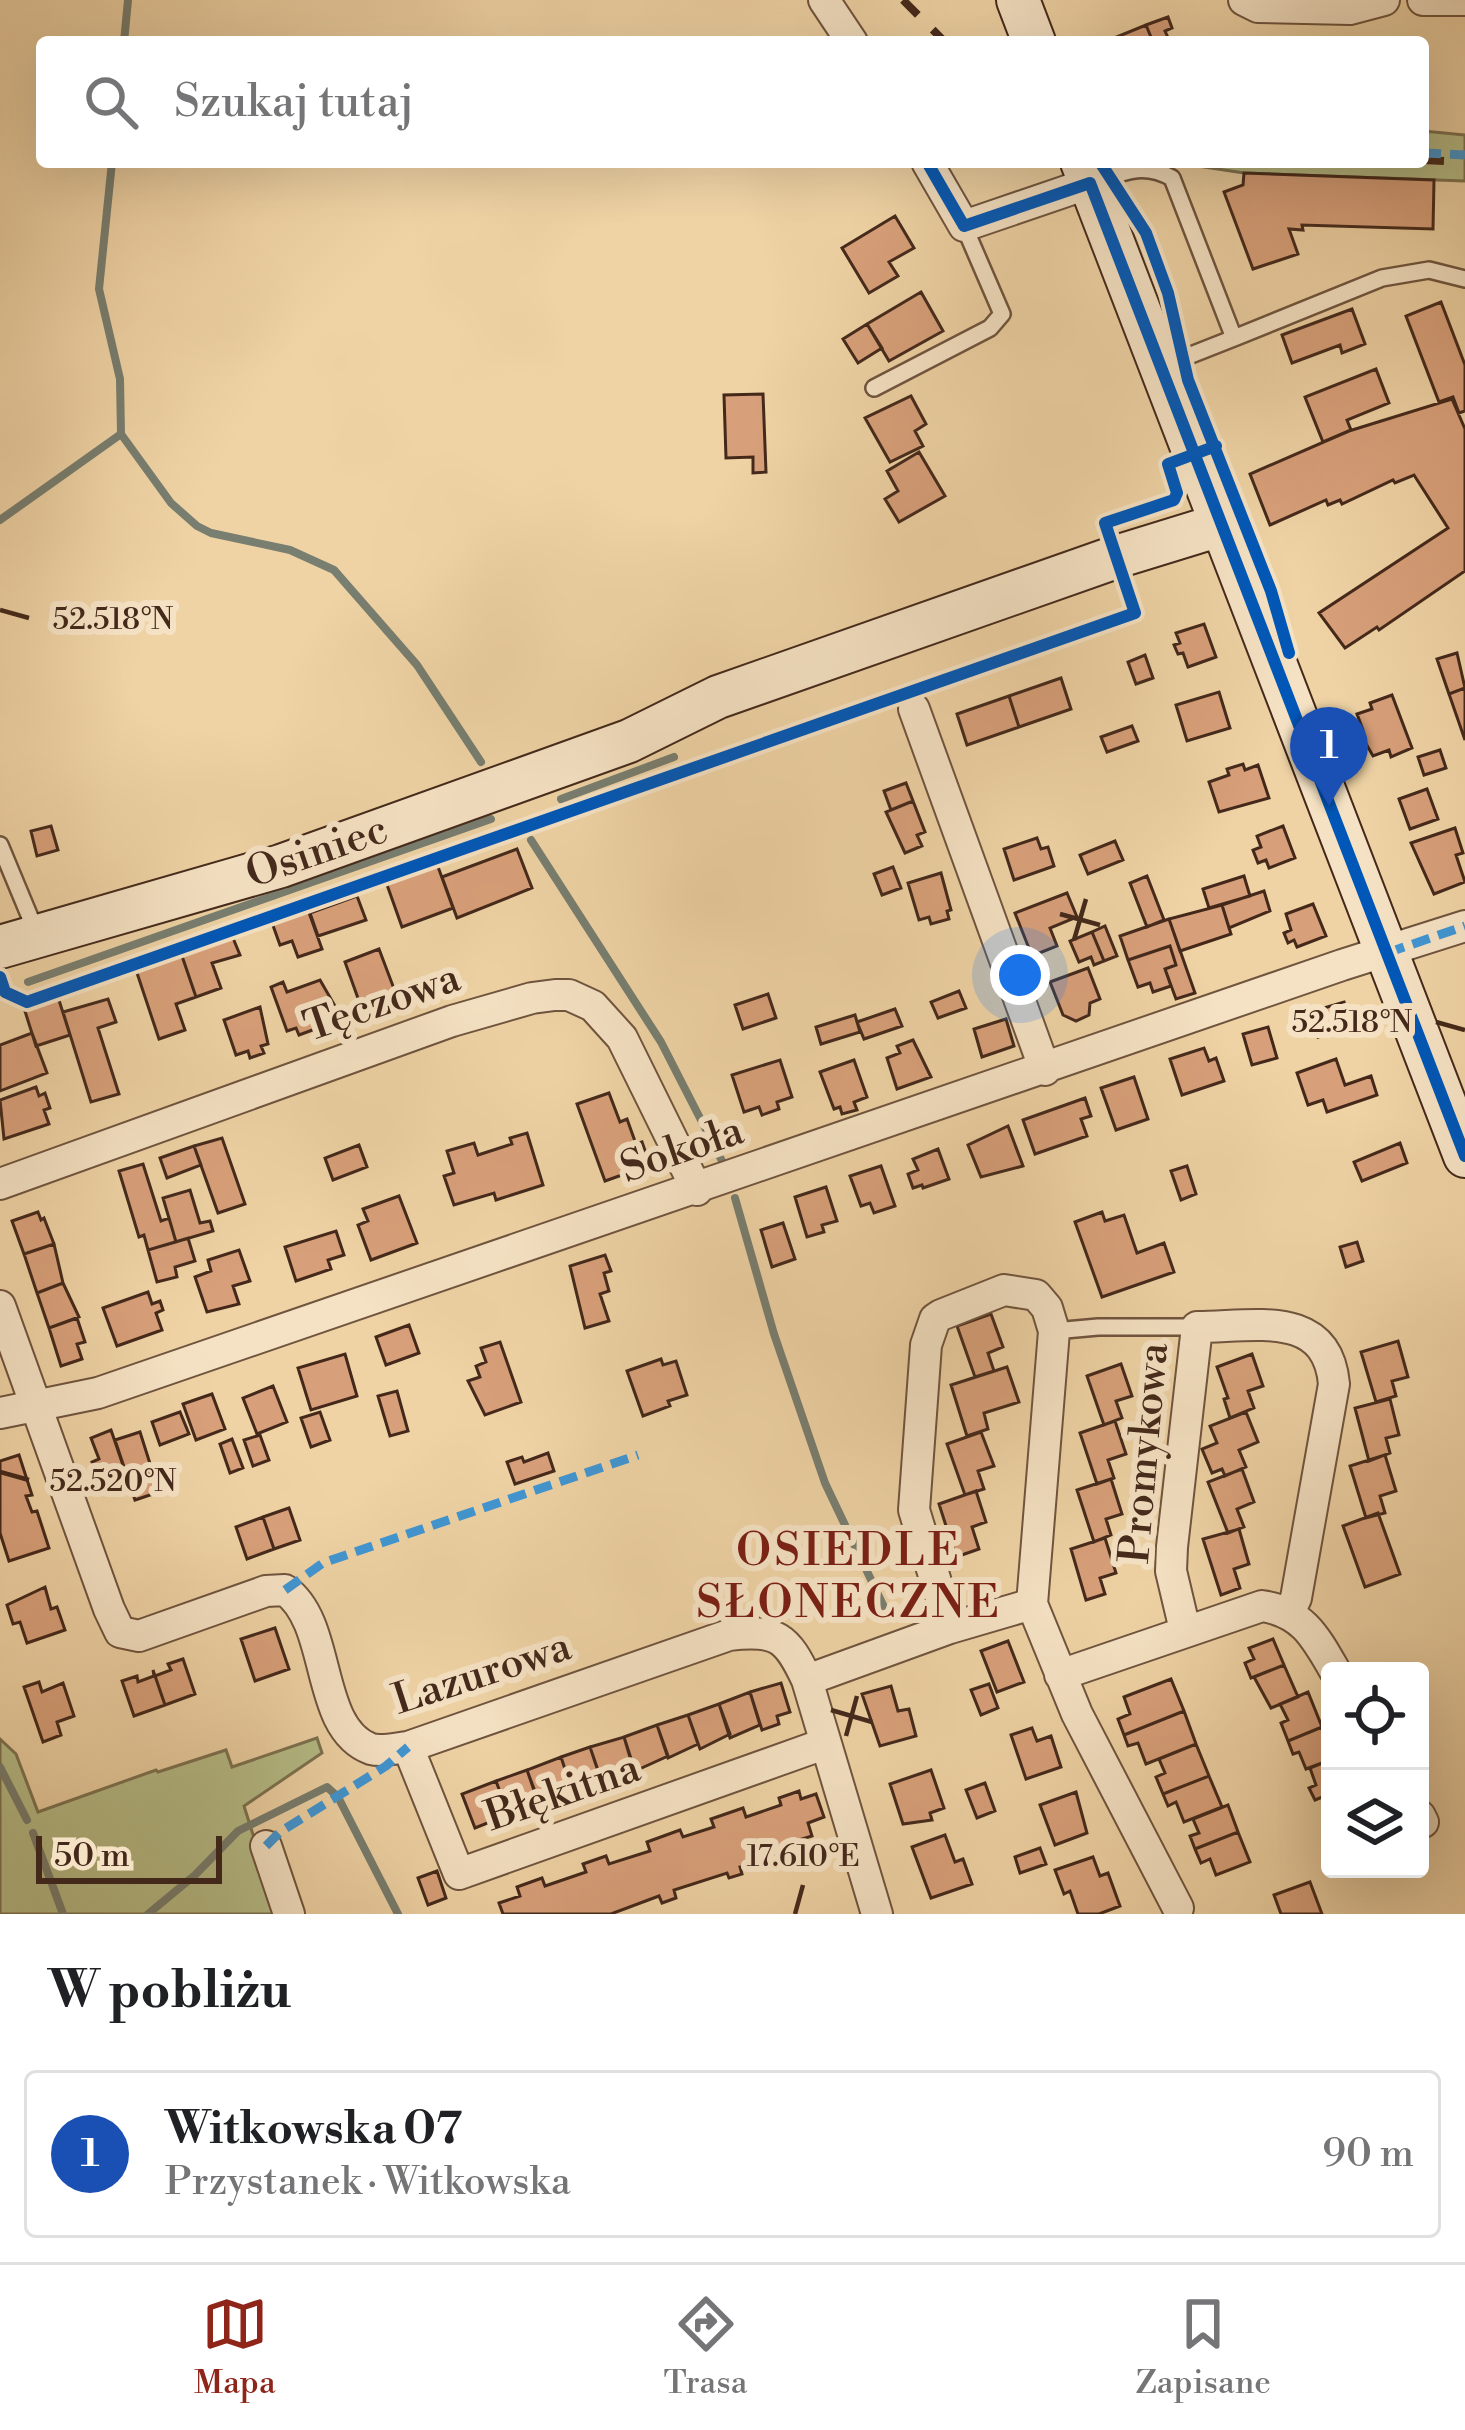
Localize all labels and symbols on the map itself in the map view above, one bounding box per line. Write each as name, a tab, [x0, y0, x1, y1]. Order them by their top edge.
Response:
text: 52.518°N	[53, 601, 173, 639]
pin: 1	[1290, 707, 1368, 806]
street label: Osiniec	[239, 803, 395, 901]
your location	[990, 945, 1050, 1005]
street label: Tęczowa	[297, 951, 468, 1054]
text: 52.518°N	[1292, 1004, 1412, 1042]
street label: Sokoła	[614, 1104, 751, 1196]
street label: Promykowa	[1109, 1340, 1182, 1566]
text: 52.520°N	[49, 1463, 177, 1501]
district label: OSIEDLE SŁONECZNE	[696, 1523, 1002, 1632]
street label: Lazurowa	[386, 1620, 578, 1728]
street label: Błękitna	[478, 1742, 648, 1844]
scale bar	[36, 1830, 222, 1883]
text: 17.610°E	[746, 1838, 860, 1876]

